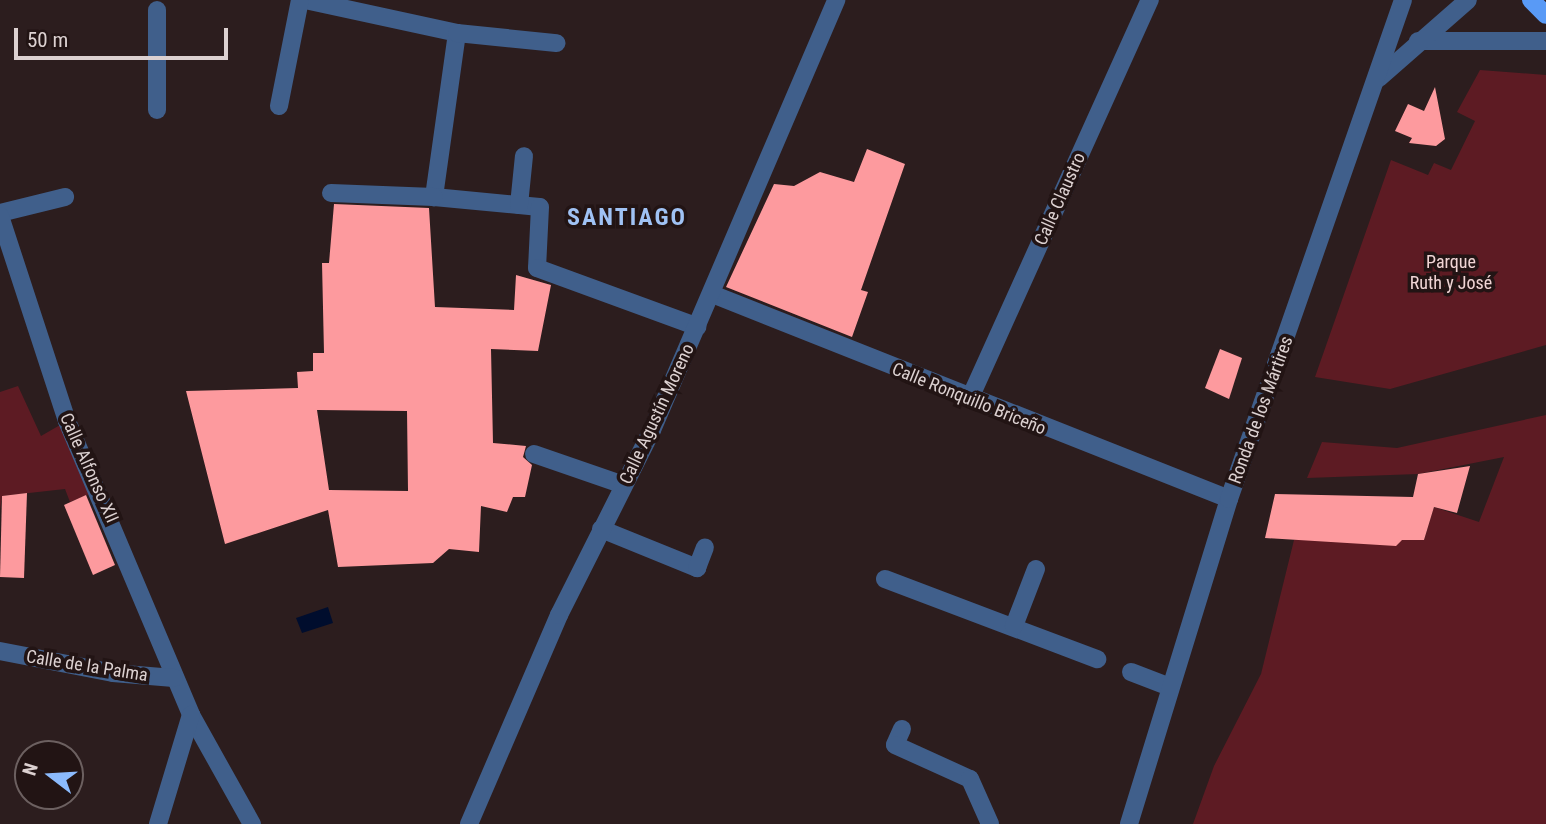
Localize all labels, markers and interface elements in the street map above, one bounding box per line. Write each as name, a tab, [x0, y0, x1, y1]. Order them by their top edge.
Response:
scale bar	[18, 14, 231, 58]
text: 50 m	[27, 28, 68, 52]
street label: Calle Claustro	[1030, 149, 1090, 249]
district label: SANTIAGO	[568, 204, 686, 232]
park label: Parque Ruth y José	[1410, 252, 1492, 294]
street label: Ronda de los Mártires	[1224, 333, 1298, 487]
street label: Calle Agustín Moreno	[615, 340, 699, 488]
street label: Calle Ronquillo Briceño	[889, 358, 1049, 440]
street label: Calle Alfonso XII	[55, 410, 123, 526]
street label: Calle de la Palma	[25, 646, 149, 686]
north arrow	[14, 740, 84, 810]
text: N	[18, 760, 43, 778]

